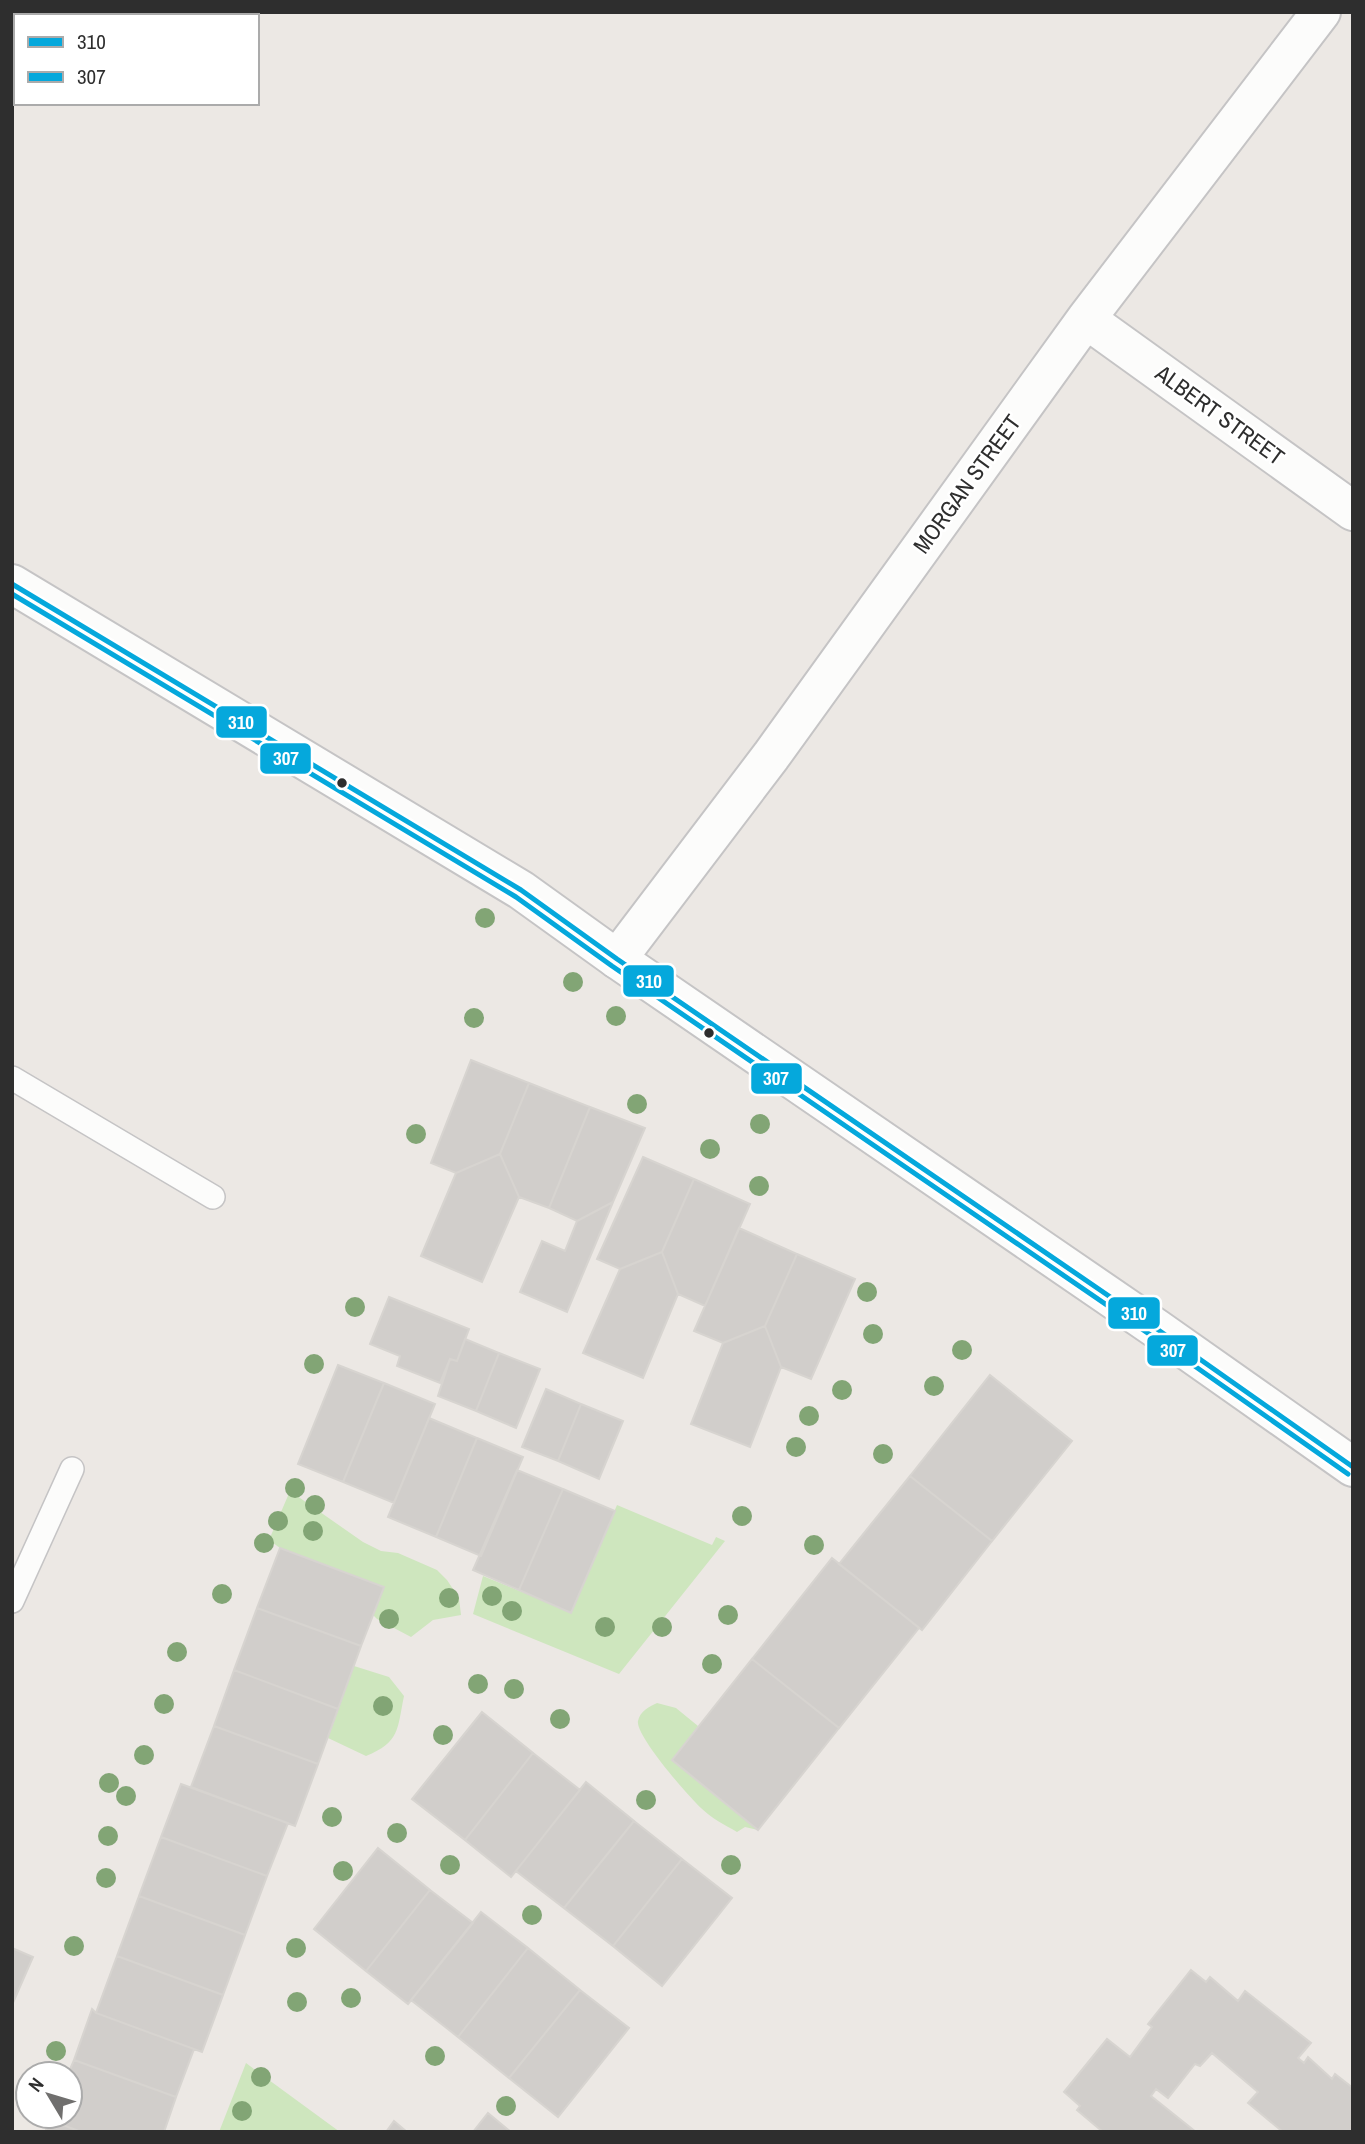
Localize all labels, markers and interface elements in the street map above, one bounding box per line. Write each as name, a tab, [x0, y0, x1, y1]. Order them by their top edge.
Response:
legend	[14, 14, 259, 105]
text: 310	[77, 27, 106, 56]
text: 307	[77, 62, 106, 91]
street label: ALBERT STREET	[1149, 357, 1291, 472]
street label: MORGAN STREET	[906, 408, 1028, 559]
line badge: 310	[215, 705, 268, 739]
text: 310	[228, 709, 254, 735]
line badge: 307	[259, 742, 312, 775]
text: 307	[273, 745, 299, 771]
unlabelled marker	[335, 776, 349, 790]
line badge: 310	[622, 964, 675, 998]
text: 310	[636, 968, 662, 994]
unlabelled marker	[702, 1026, 716, 1040]
line badge: 307	[750, 1062, 803, 1095]
text: 307	[763, 1065, 789, 1091]
line badge: 310	[1107, 1296, 1161, 1330]
text: 310	[1121, 1300, 1147, 1326]
line badge: 307	[1146, 1334, 1199, 1367]
text: 307	[1160, 1337, 1186, 1363]
north arrow	[14, 2060, 84, 2130]
text: N	[22, 2072, 49, 2097]

